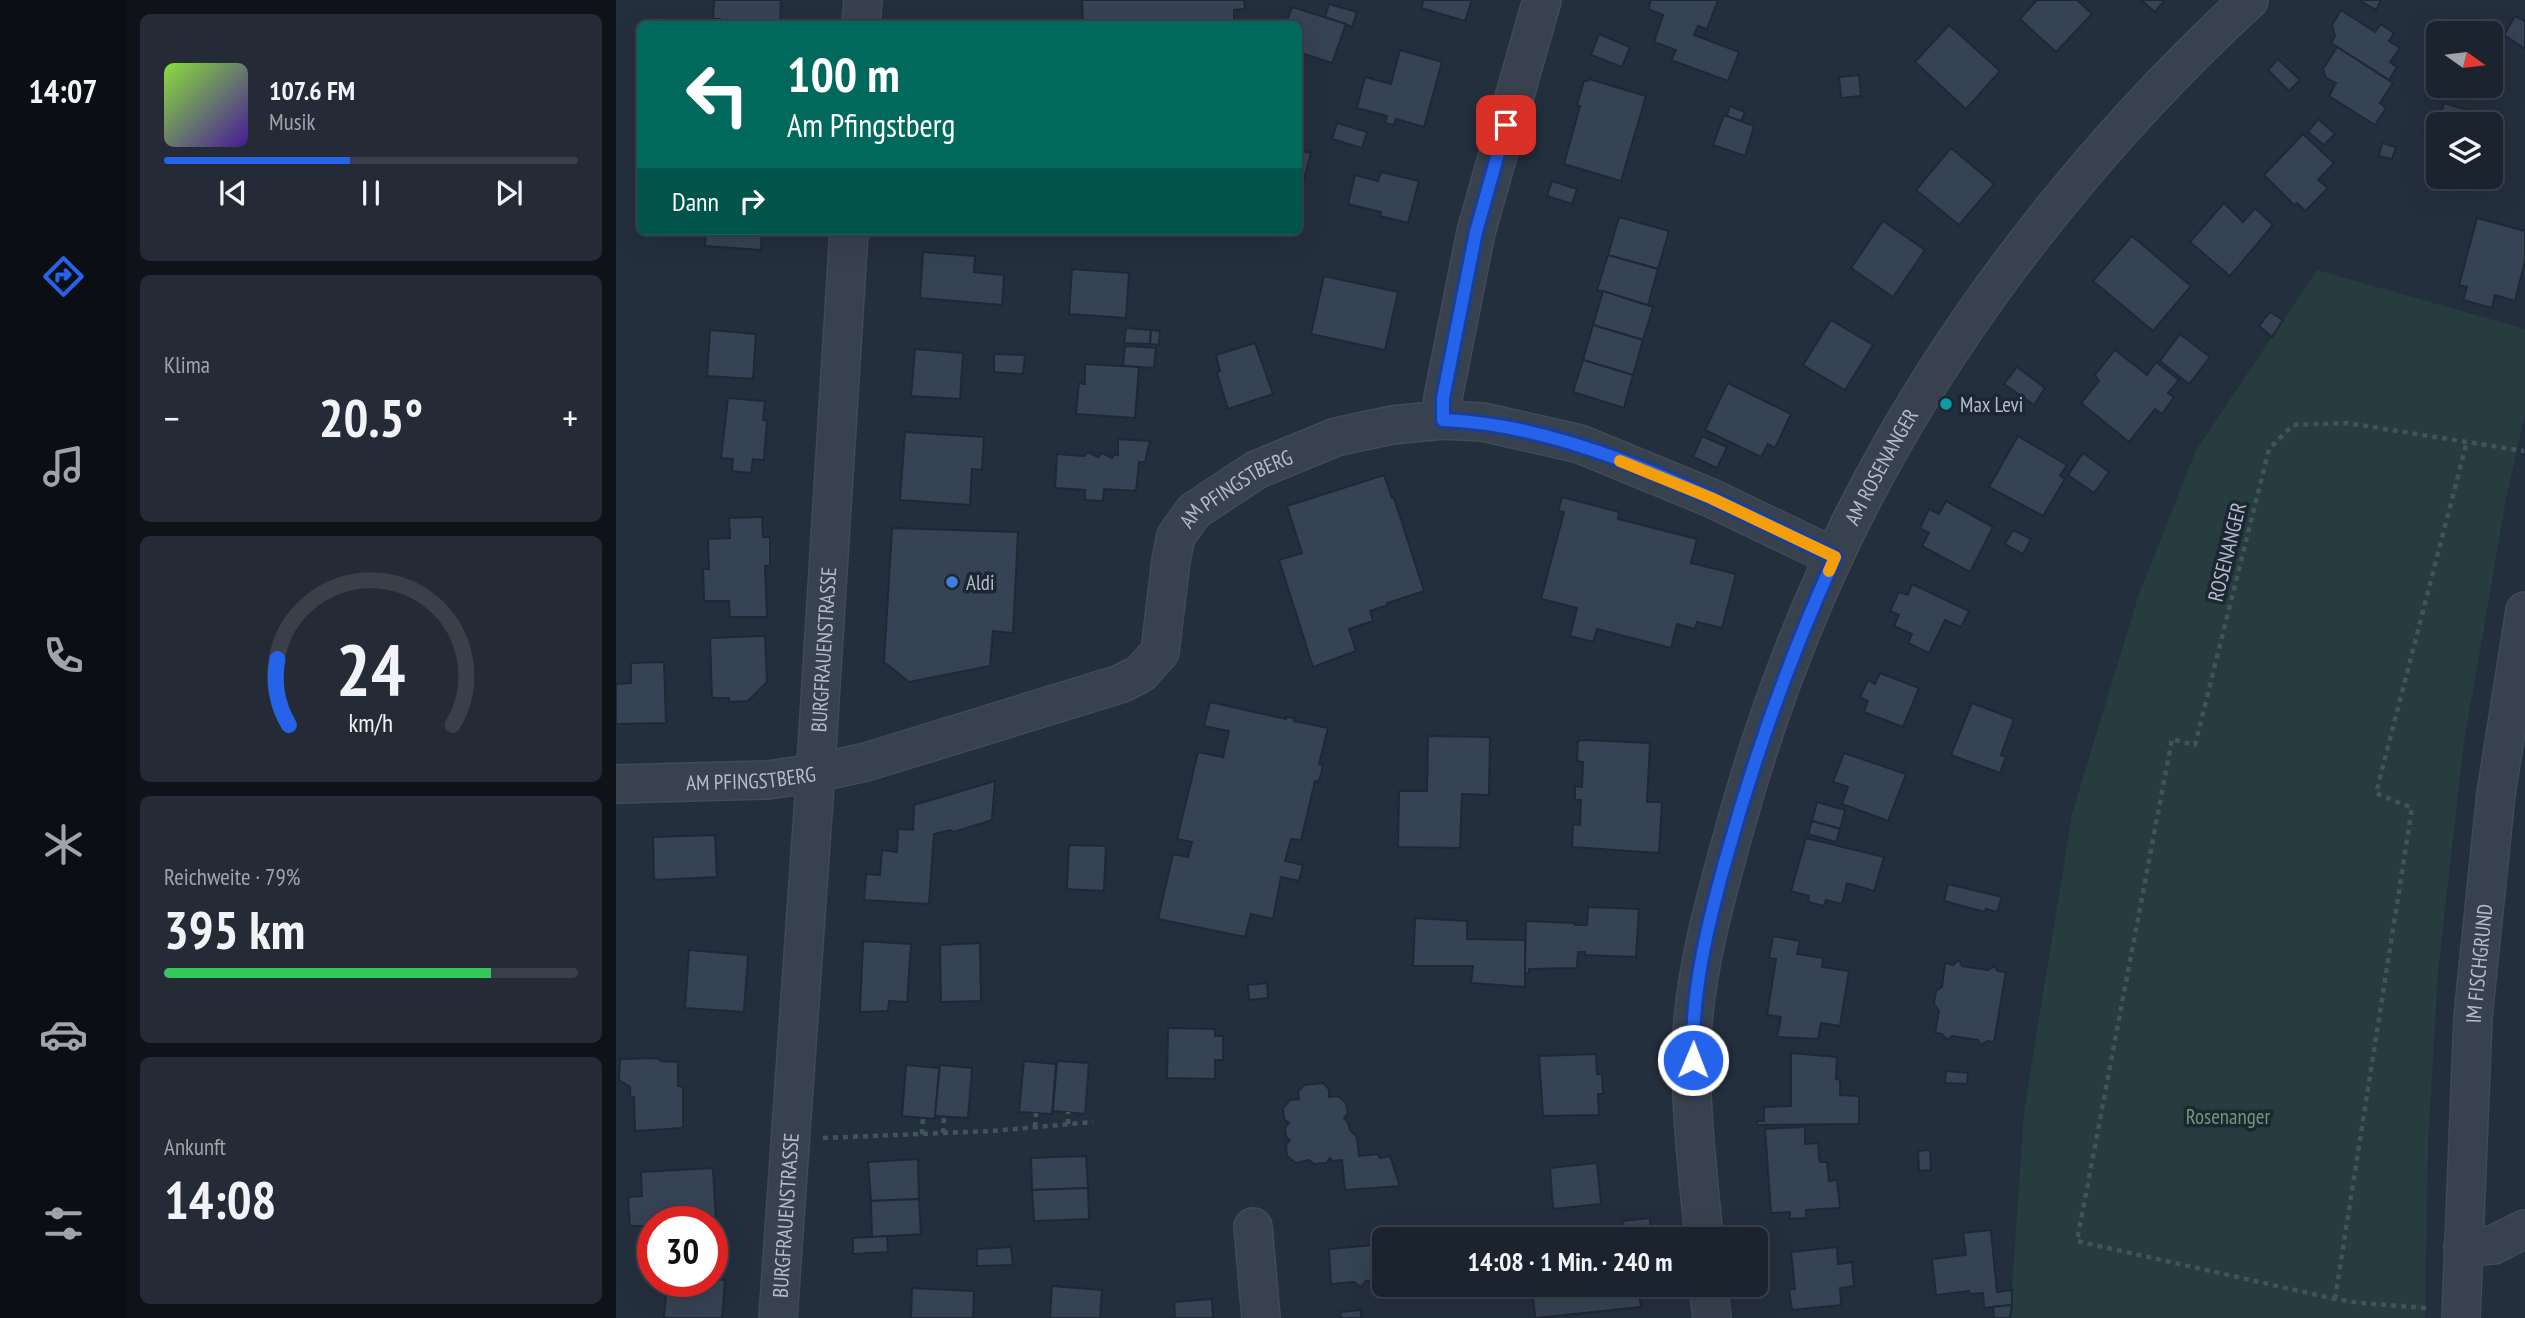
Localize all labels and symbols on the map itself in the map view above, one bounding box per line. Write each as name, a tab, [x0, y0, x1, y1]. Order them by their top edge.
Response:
north arrow	[2426, 21, 2502, 98]
pin	[1476, 95, 1536, 155]
place label: Max Levi	[1960, 391, 2023, 418]
marker: Max Levi	[1938, 396, 1954, 412]
street label: AM ROSENANGER	[1838, 403, 1924, 529]
street label: AM PFINGSTBERG	[1173, 443, 1296, 533]
street label: ROSENANGER	[2202, 500, 2252, 604]
street label: BURGFRAUENSTRASSE	[805, 566, 842, 733]
place label: Aldi	[966, 569, 994, 596]
marker: Aldi	[944, 574, 960, 590]
street label: AM PFINGSTBERG	[686, 760, 817, 796]
street label: IM FISCHGRUND	[2459, 902, 2498, 1024]
position arrow	[1656, 1023, 1730, 1097]
park label: Rosenanger	[2186, 1103, 2270, 1130]
street label: BURGFRAUENSTRASSE	[766, 1132, 804, 1299]
speed limit sign: 30	[637, 1206, 728, 1297]

